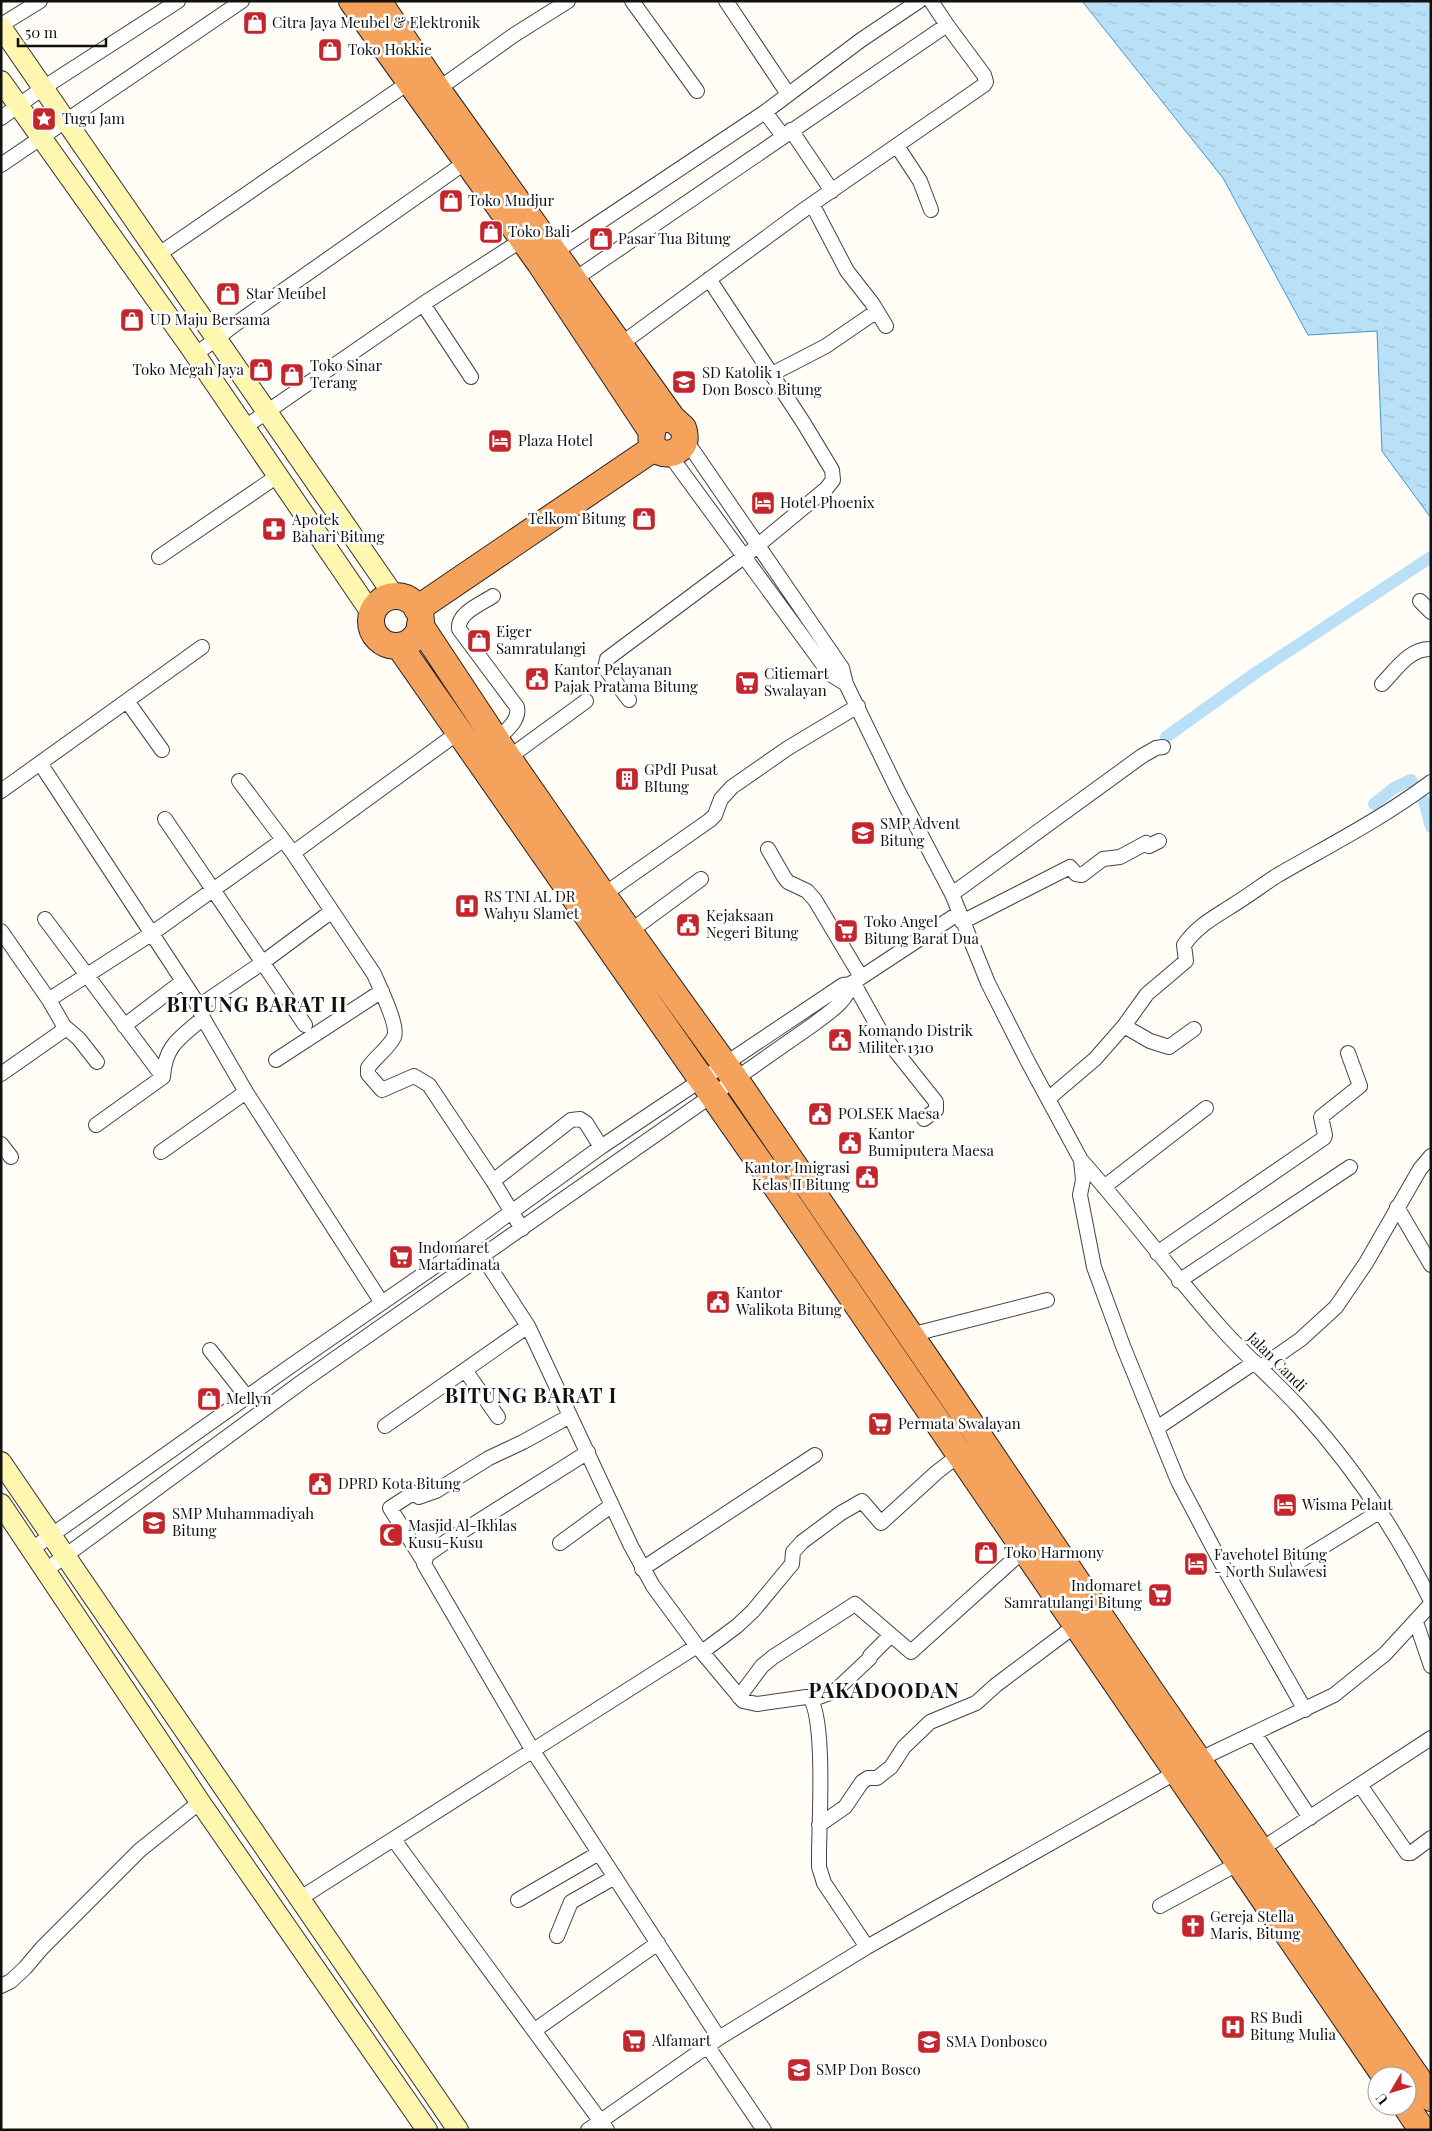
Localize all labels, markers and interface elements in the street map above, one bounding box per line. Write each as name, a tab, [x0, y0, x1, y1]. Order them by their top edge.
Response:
shop icon: Citra Jaya Meubel & Elektronik	[242, 10, 268, 36]
place label: Citra Jaya Meubel & Elektronik	[272, 12, 481, 32]
scale bar	[18, 15, 105, 47]
text: 50 m	[25, 22, 58, 42]
shop icon: Toko Hokkie	[317, 37, 343, 63]
place label: Toko Hokkie	[348, 39, 432, 59]
place icon: Tugu Jam	[31, 106, 57, 132]
place label: Tugu Jam	[62, 108, 125, 128]
shop icon: Toko Mudjur	[438, 188, 464, 214]
place label: Toko Mudjur	[468, 190, 555, 210]
shop icon: Toko Bali	[478, 219, 504, 245]
place label: Toko Bali	[508, 221, 571, 241]
shop icon: Pasar Tua Bitung	[588, 226, 614, 252]
place label: Pasar Tua Bitung	[618, 228, 731, 248]
shop icon: Star Meubel	[215, 281, 241, 307]
place label: Star Meubel	[246, 283, 326, 303]
shop icon: UD Maju Bersama	[119, 307, 145, 333]
place label: UD Maju Bersama	[150, 309, 271, 329]
place label: Toko Sinar Terang	[310, 355, 382, 392]
shop icon: Toko Megah Jaya	[248, 357, 274, 383]
place label: Toko Megah Jaya	[132, 359, 245, 379]
shop icon: Toko Sinar Terang	[279, 362, 305, 388]
place label: SD Katolik 1 Don Bosco Bitung	[702, 362, 822, 399]
school or university icon: SD Katolik 1 Don Bosco Bitung	[671, 369, 697, 395]
hotel icon: Plaza Hotel	[487, 428, 513, 454]
place label: Plaza Hotel	[518, 430, 593, 450]
hotel icon: Hotel Phoenix	[750, 490, 776, 516]
place label: Hotel Phoenix	[780, 492, 875, 512]
shop icon: Telkom Bitung	[631, 506, 657, 532]
place label: Telkom Bitung	[528, 508, 626, 528]
place label: Apotek Bahari Bitung	[291, 509, 384, 546]
pharmacy icon: Apotek Bahari Bitung	[261, 516, 287, 542]
place label: Eiger Samratulangi	[496, 621, 587, 658]
shop icon: Eiger Samratulangi	[466, 628, 492, 654]
place label: Kantor Pelayanan Pajak Pratama Bitung	[554, 659, 698, 696]
place label: Citiemart Swalayan	[764, 663, 829, 700]
public building icon: Kantor Pelayanan Pajak Pratama Bitung	[524, 666, 550, 692]
supermarket icon: Citiemart Swalayan	[734, 670, 760, 696]
place label: GPdI Pusat BItung	[644, 759, 718, 796]
building icon: GPdI Pusat BItung	[614, 766, 640, 792]
place label: SMP Advent Bitung	[880, 813, 961, 850]
school or university icon: SMP Advent Bitung	[850, 820, 876, 846]
place label: RS TNI AL DR Wahyu Slamet	[483, 886, 580, 923]
hospital icon: RS TNI AL DR Wahyu Slamet	[454, 893, 480, 919]
place label: Kejaksaan Negeri Bitung	[706, 905, 799, 942]
place label: Toko Angel Bitung Barat Dua	[864, 911, 979, 948]
public building icon: Kejaksaan Negeri Bitung	[675, 912, 701, 938]
supermarket icon: Toko Angel Bitung Barat Dua	[833, 918, 859, 944]
district label: BITUNG BARAT II	[166, 990, 348, 1017]
place label: Komando Distrik Militer 1310	[858, 1020, 974, 1057]
public building icon: Komando Distrik Militer 1310	[827, 1027, 853, 1053]
public building icon: POLSEK Maesa	[807, 1101, 833, 1127]
place label: POLSEK Maesa	[838, 1103, 940, 1123]
place label: Kantor Bumiputera Maesa	[868, 1123, 995, 1160]
public building icon: Kantor Bumiputera Maesa	[837, 1130, 863, 1156]
place label: Kantor Imigrasi Kelas II Bitung	[744, 1157, 851, 1194]
public building icon: Kantor Imigrasi Kelas II Bitung	[854, 1164, 880, 1190]
place label: Indomaret Martadinata	[418, 1237, 501, 1274]
supermarket icon: Indomaret Martadinata	[388, 1244, 414, 1270]
place label: Kantor Walikota Bitung	[735, 1282, 842, 1319]
public building icon: Kantor Walikota Bitung	[705, 1289, 731, 1315]
street label: Jalan Candi	[1243, 1327, 1312, 1396]
district label: BITUNG BARAT I	[445, 1381, 617, 1408]
shop icon: Mellyn	[196, 1386, 222, 1412]
place label: Mellyn	[226, 1388, 272, 1408]
supermarket icon: Permata Swalayan	[867, 1411, 893, 1437]
place label: Permata Swalayan	[898, 1413, 1021, 1433]
public building icon: DPRD Kota Bitung	[307, 1471, 333, 1497]
place label: DPRD Kota Bitung	[338, 1473, 461, 1493]
hotel icon: Wisma Pelaut	[1272, 1492, 1298, 1518]
place label: Wisma Pelaut	[1301, 1494, 1393, 1514]
place label: SMP Muhammadiyah Bitung	[172, 1503, 314, 1540]
school or university icon: SMP Muhammadiyah Bitung	[141, 1510, 167, 1536]
place label: Masjid Al-Ikhlas Kusu-Kusu	[408, 1515, 517, 1552]
mosque icon: Masjid Al-Ikhlas Kusu-Kusu	[378, 1522, 404, 1548]
shop icon: Toko Harmony	[973, 1540, 999, 1566]
place label: Toko Harmony	[1004, 1542, 1104, 1562]
place label: Favehotel Bitung - North Sulawesi	[1214, 1544, 1328, 1581]
hotel icon: Favehotel Bitung - North Sulawesi	[1183, 1551, 1209, 1577]
place label: Indomaret Samratulangi Bitung	[1004, 1575, 1143, 1612]
supermarket icon: Indomaret Samratulangi Bitung	[1147, 1582, 1173, 1608]
district label: PAKADOODAN	[808, 1676, 960, 1703]
place label: Gereja Stella Maris, Bitung	[1210, 1906, 1300, 1943]
church icon: Gereja Stella Maris, Bitung	[1180, 1913, 1206, 1939]
place label: RS Budi Bitung Mulia	[1250, 2007, 1336, 2044]
hospital icon: RS Budi Bitung Mulia	[1220, 2014, 1246, 2040]
supermarket icon: Alfamart	[621, 2028, 647, 2054]
school or university icon: SMA Donbosco	[916, 2029, 942, 2055]
place label: Alfamart	[651, 2030, 712, 2050]
place label: SMA Donbosco	[946, 2031, 1047, 2051]
school or university icon: SMP Don Bosco	[786, 2057, 812, 2083]
place label: SMP Don Bosco	[816, 2059, 921, 2079]
north arrow	[1367, 2066, 1417, 2116]
text: U	[1371, 2089, 1392, 2109]

